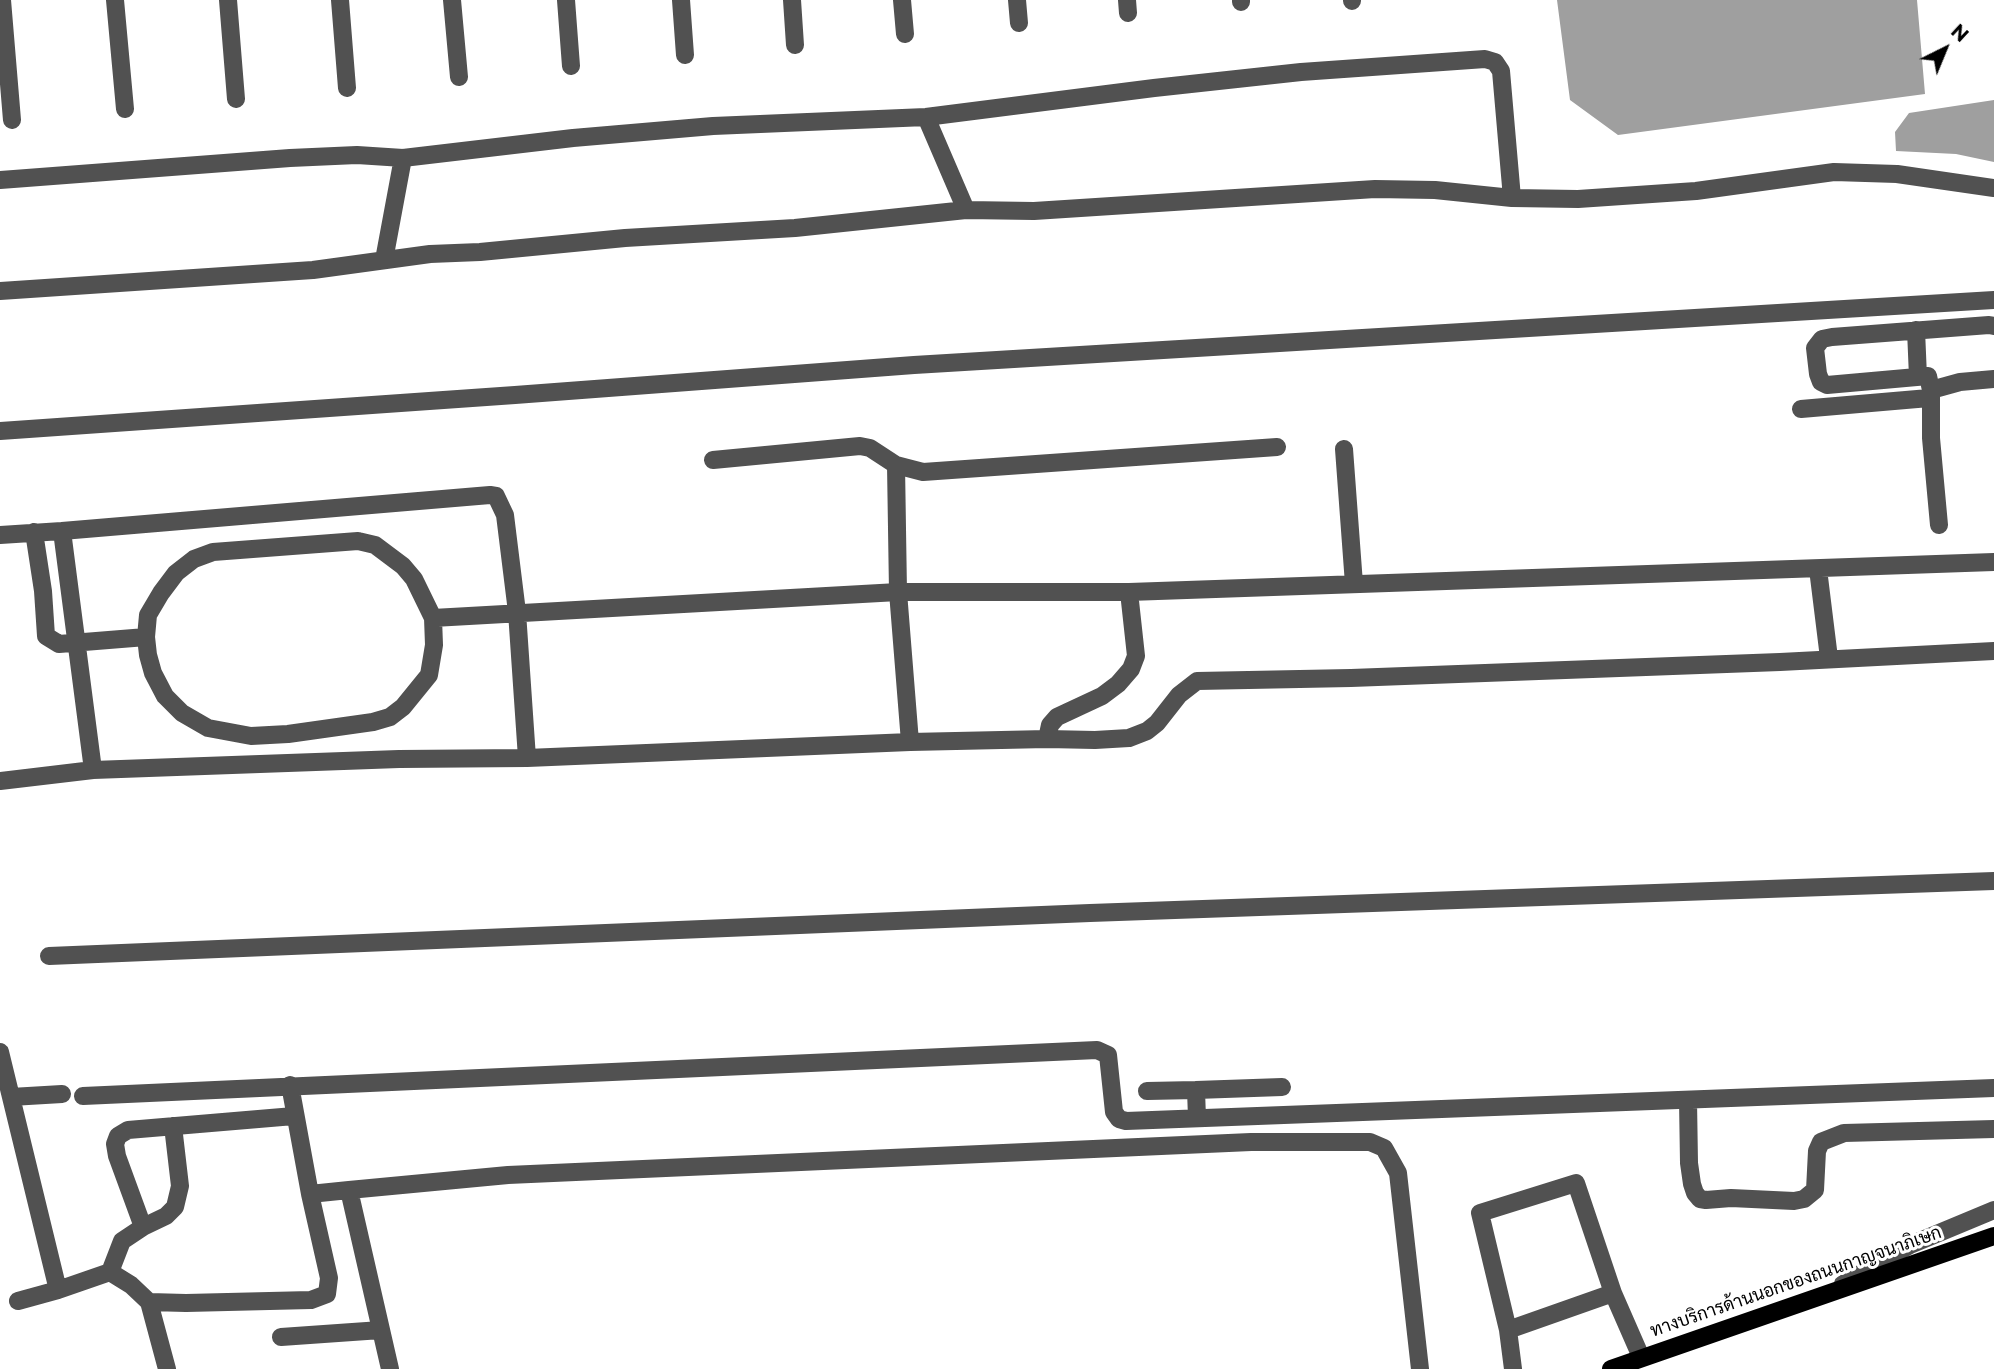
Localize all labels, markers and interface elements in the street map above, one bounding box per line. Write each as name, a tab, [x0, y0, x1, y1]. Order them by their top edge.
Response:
north arrow	[1910, 14, 1980, 84]
text: N	[1946, 20, 1973, 47]
street label: ทางบริการด้านนอกของถนนกาญจนาภิเษก	[1648, 1222, 1944, 1342]

